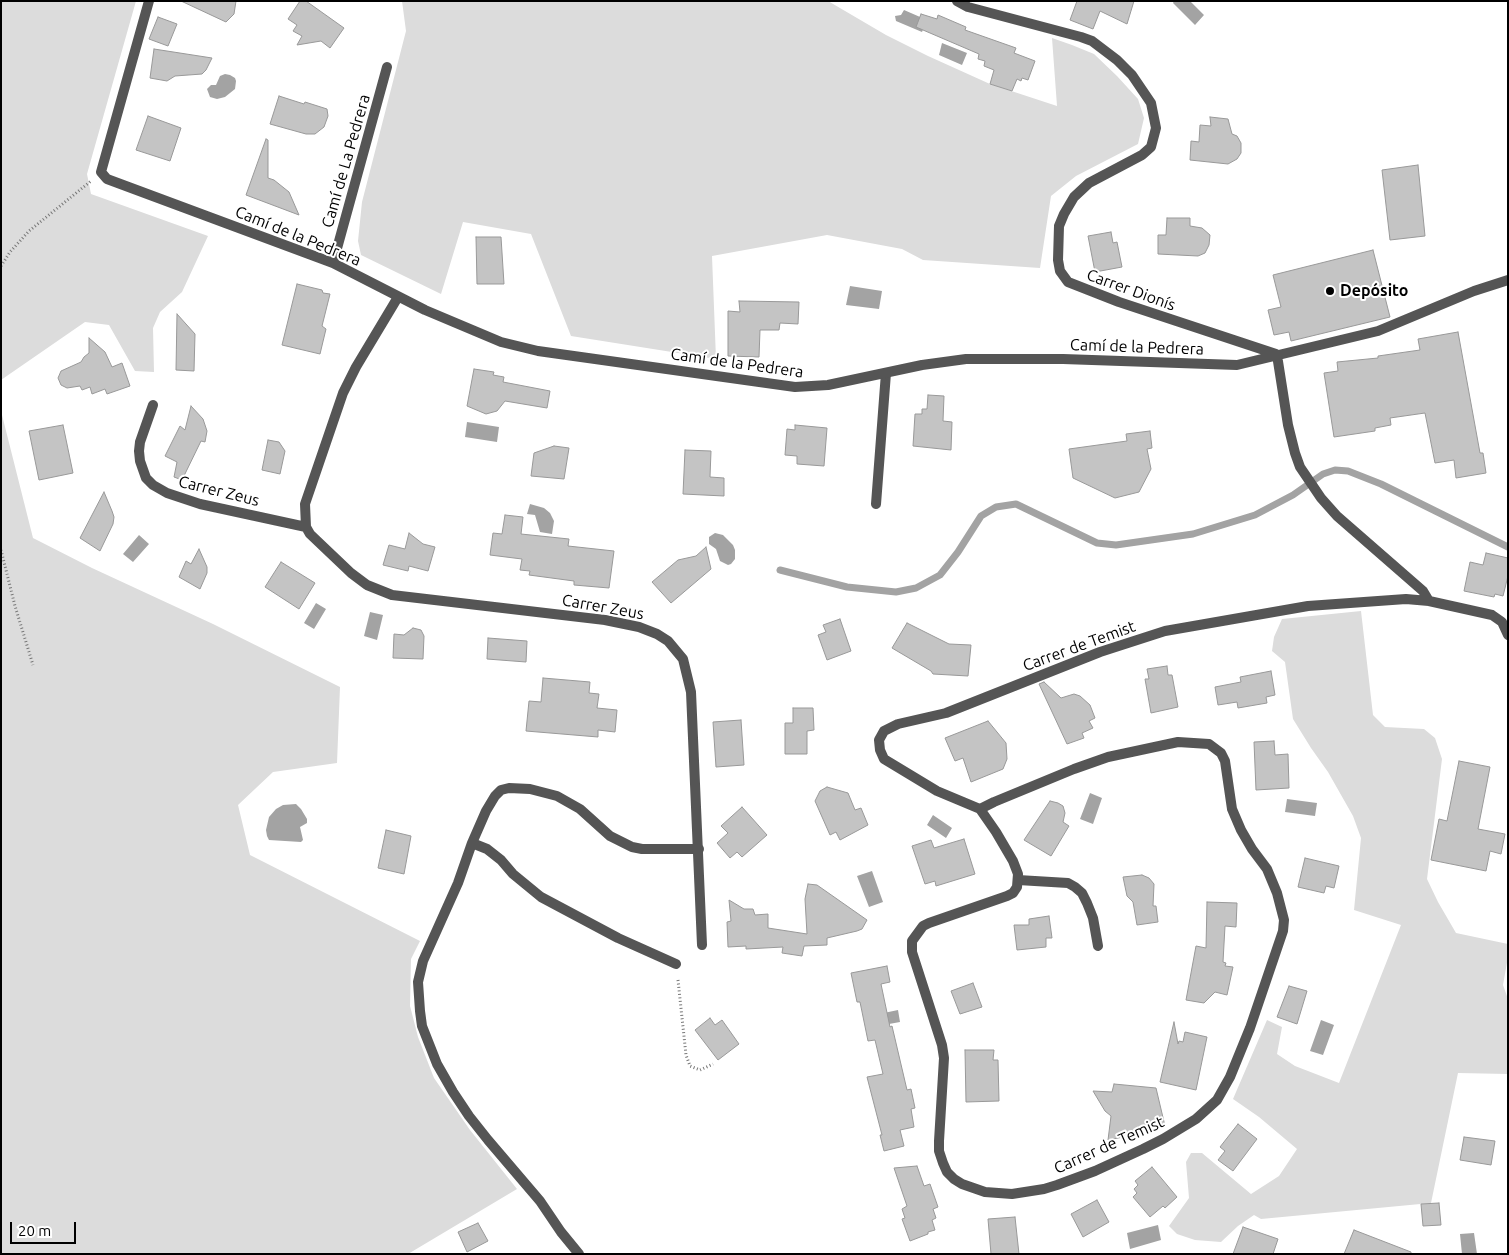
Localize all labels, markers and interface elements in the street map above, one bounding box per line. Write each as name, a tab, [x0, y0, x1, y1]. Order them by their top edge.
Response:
street label: Camí de La Pedrera	[318, 92, 374, 230]
street label: Camí de la Pedrera	[232, 202, 364, 270]
street label: Carrer Dionís	[1084, 265, 1178, 315]
place label: Depósito	[1340, 281, 1408, 301]
marker: Depósito	[1324, 285, 1336, 297]
street label: Camí de la Pedrera	[1070, 335, 1204, 359]
street label: Camí de la Pedrera	[669, 344, 805, 382]
street label: Carrer Zeus	[177, 472, 261, 510]
street label: Carrer Zeus	[561, 590, 645, 624]
street label: Carrer de Temist	[1020, 617, 1138, 675]
street label: Carrer de Temist	[1051, 1112, 1167, 1178]
scale bar	[12, 1212, 79, 1244]
text: 20 m	[18, 1222, 51, 1239]

